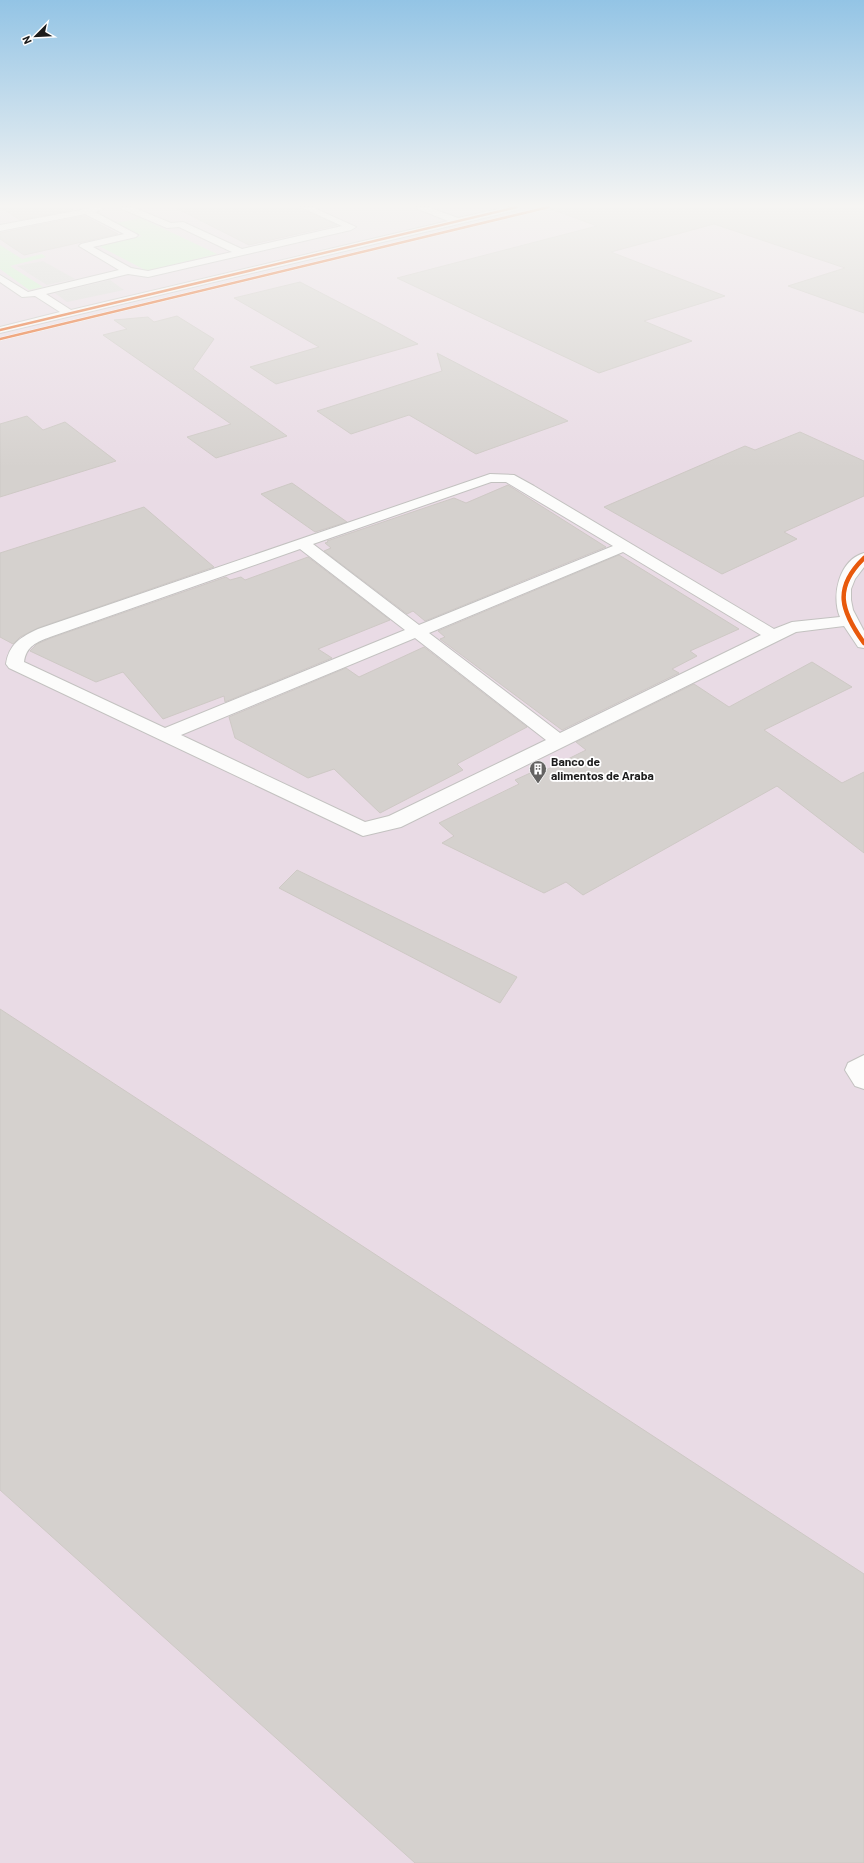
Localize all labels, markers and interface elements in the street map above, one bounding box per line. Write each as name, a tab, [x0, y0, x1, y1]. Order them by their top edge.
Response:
north arrow	[16, 16, 56, 56]
text: N	[19, 34, 34, 46]
place label: Banco de alimentos de Araba	[551, 754, 654, 782]
building icon: Banco de alimentos de Araba	[528, 759, 548, 784]

